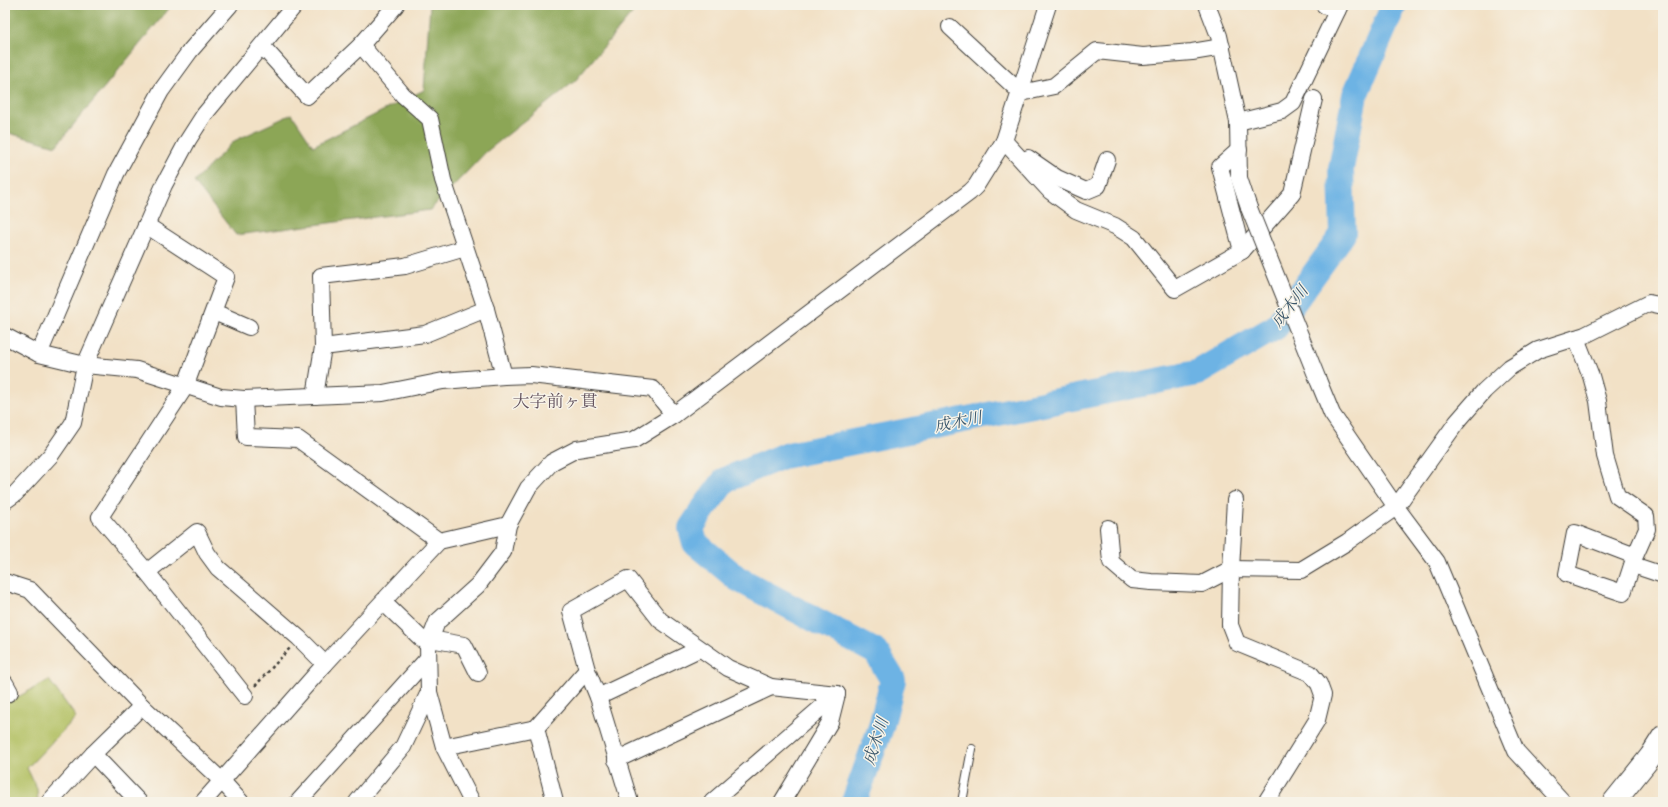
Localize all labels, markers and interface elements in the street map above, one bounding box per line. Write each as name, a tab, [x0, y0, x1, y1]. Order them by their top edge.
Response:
water label: 成木川	[1265, 278, 1314, 332]
district label: 大字前ヶ貫	[513, 388, 598, 413]
water label: 成木川	[932, 404, 986, 437]
water label: 成木川	[856, 713, 894, 768]

